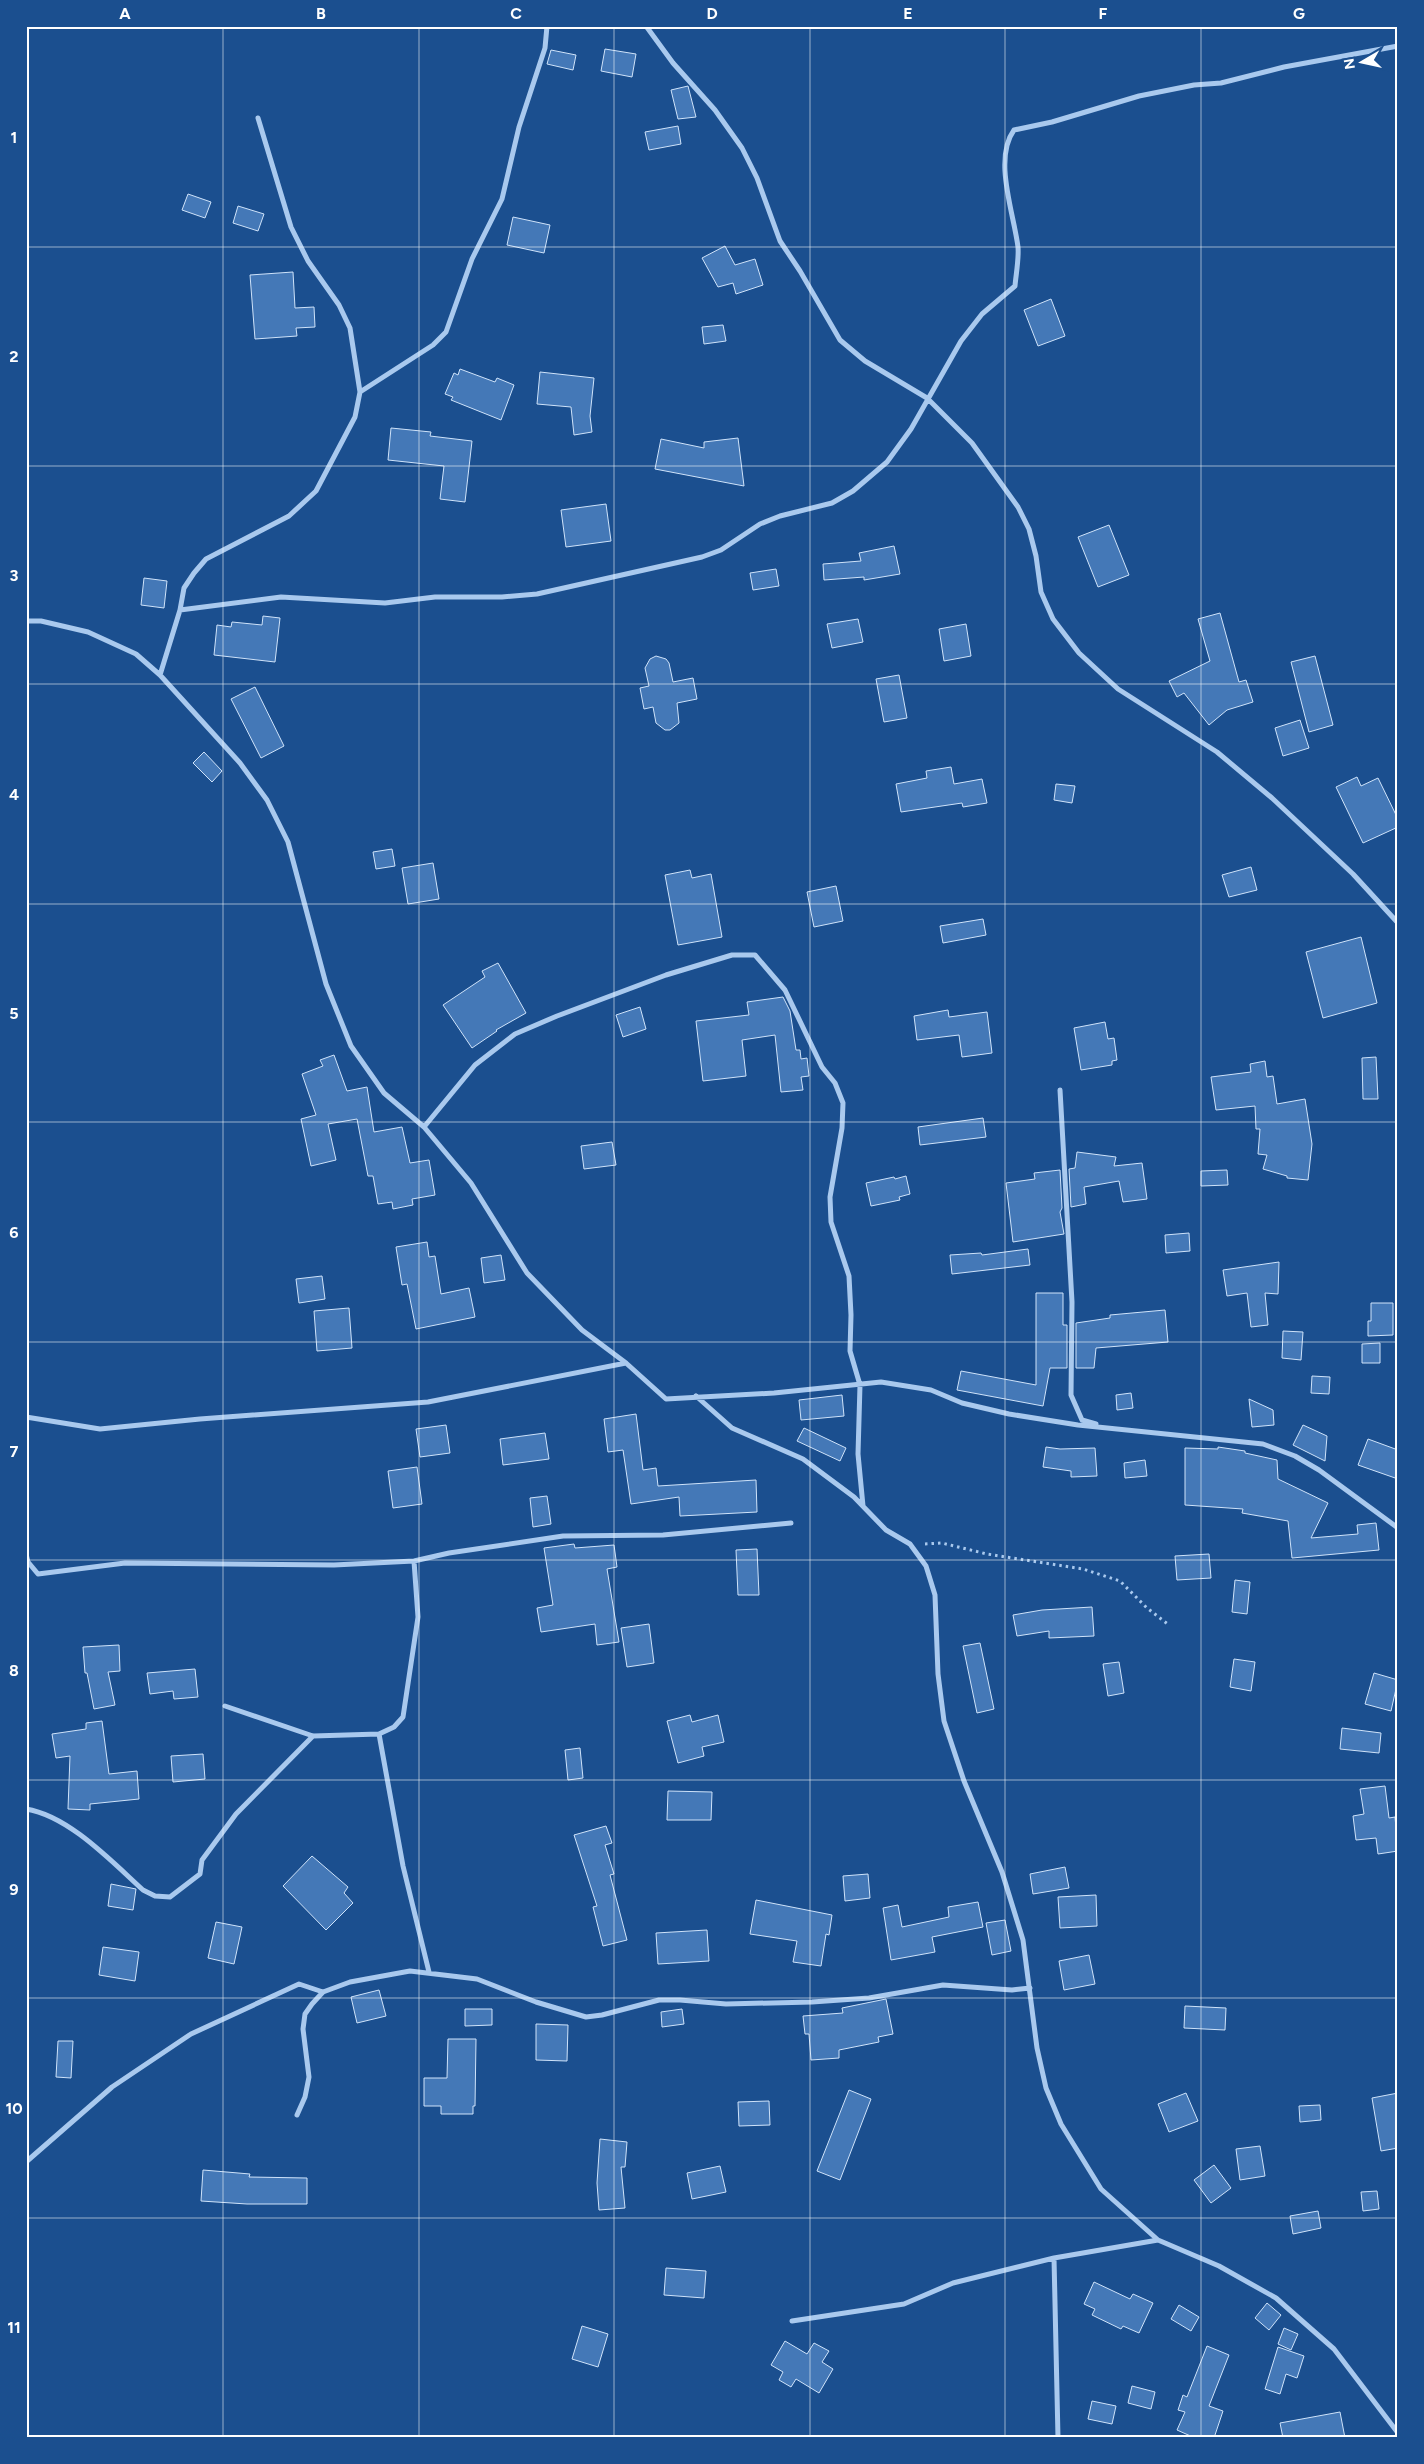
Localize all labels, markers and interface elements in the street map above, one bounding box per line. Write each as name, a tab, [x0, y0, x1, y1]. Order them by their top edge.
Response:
text: A	[119, 4, 131, 23]
text: B	[316, 4, 326, 23]
text: C	[510, 4, 522, 23]
text: D	[706, 4, 718, 23]
text: E	[903, 4, 913, 23]
text: F	[1099, 4, 1108, 23]
text: G	[1293, 4, 1305, 23]
north arrow	[1336, 38, 1386, 88]
text: N	[1340, 57, 1359, 71]
text: 1	[11, 128, 17, 147]
text: 2	[9, 347, 19, 366]
text: 3	[10, 566, 19, 585]
text: 4	[9, 785, 19, 804]
text: 5	[9, 1004, 19, 1023]
text: 6	[9, 1223, 19, 1242]
text: 7	[10, 1442, 19, 1461]
text: 8	[9, 1661, 19, 1680]
text: 9	[9, 1880, 19, 1899]
text: 10	[5, 2099, 23, 2118]
text: 11	[7, 2318, 21, 2337]

